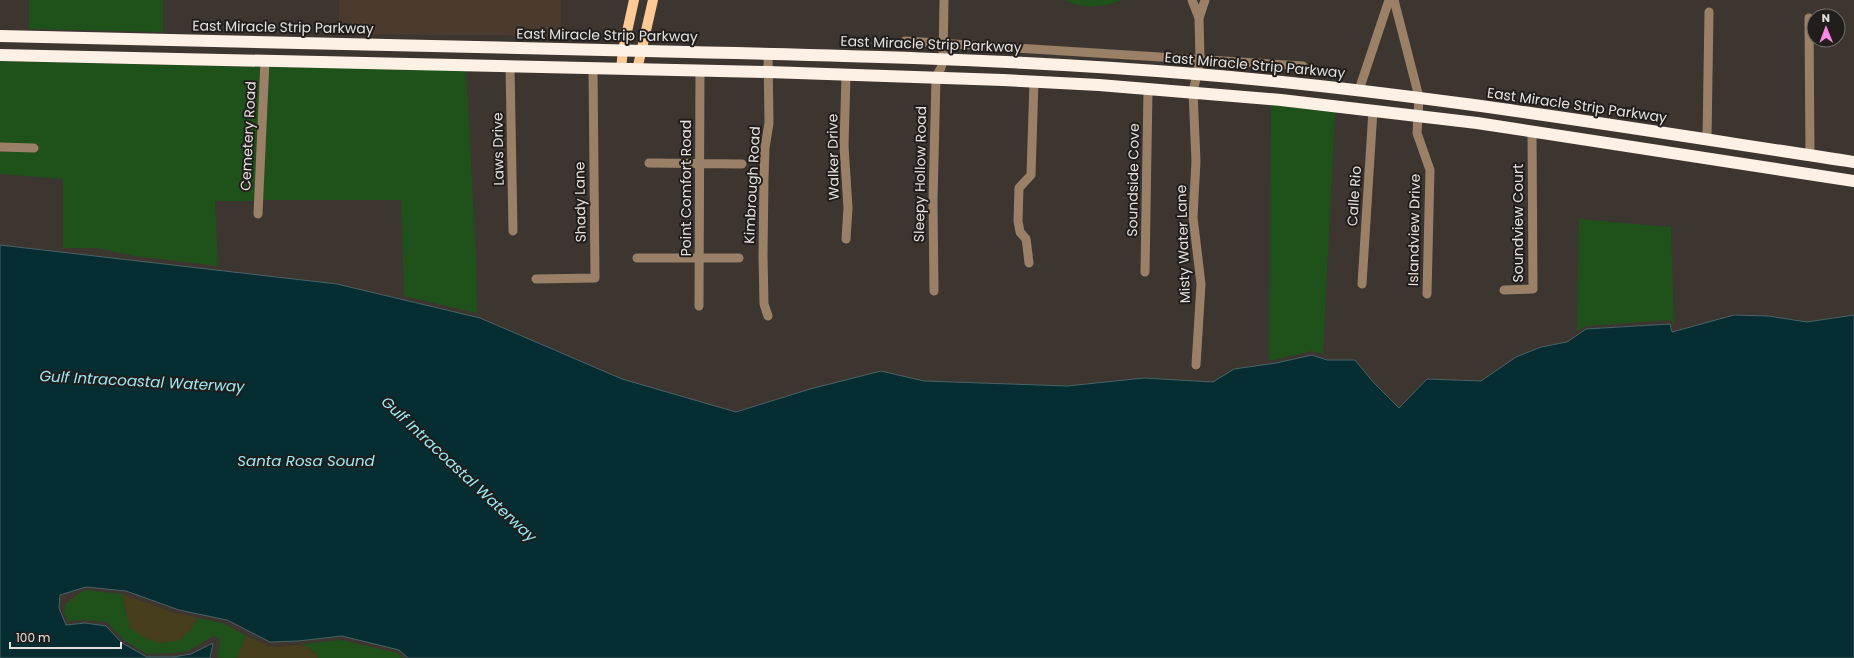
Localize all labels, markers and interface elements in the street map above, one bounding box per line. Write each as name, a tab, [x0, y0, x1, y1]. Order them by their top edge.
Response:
north arrow	[1806, 8, 1846, 48]
text: N	[1822, 10, 1830, 26]
street label: East Miracle Strip Parkway	[192, 15, 374, 39]
street label: East Miracle Strip Parkway	[516, 23, 698, 47]
street label: East Miracle Strip Parkway	[840, 31, 1022, 57]
street label: East Miracle Strip Parkway	[1164, 47, 1346, 83]
street label: Cemetery Road	[235, 81, 261, 191]
street label: East Miracle Strip Parkway	[1486, 82, 1668, 128]
street label: Sleepy Hollow Road	[909, 106, 931, 242]
street label: Laws Drive	[487, 112, 509, 186]
street label: Walker Drive	[822, 113, 844, 200]
street label: Point Comfort Road	[676, 120, 696, 256]
street label: Soundside Cove	[1122, 123, 1144, 237]
street label: Kimbrough Road	[739, 126, 765, 244]
street label: Shady Lane	[569, 161, 591, 243]
street label: Soundview Court	[1508, 164, 1528, 282]
street label: Calle Rio	[1342, 165, 1366, 227]
street label: Islandview Drive	[1403, 173, 1425, 286]
street label: Misty Water Lane	[1171, 184, 1195, 304]
water label: Gulf Intracoastal Waterway	[39, 365, 246, 397]
water label: Gulf Intracoastal Waterway	[377, 391, 542, 547]
water label: Santa Rosa Sound	[237, 450, 376, 471]
scale bar	[10, 624, 121, 650]
text: 100 m	[16, 629, 50, 646]

